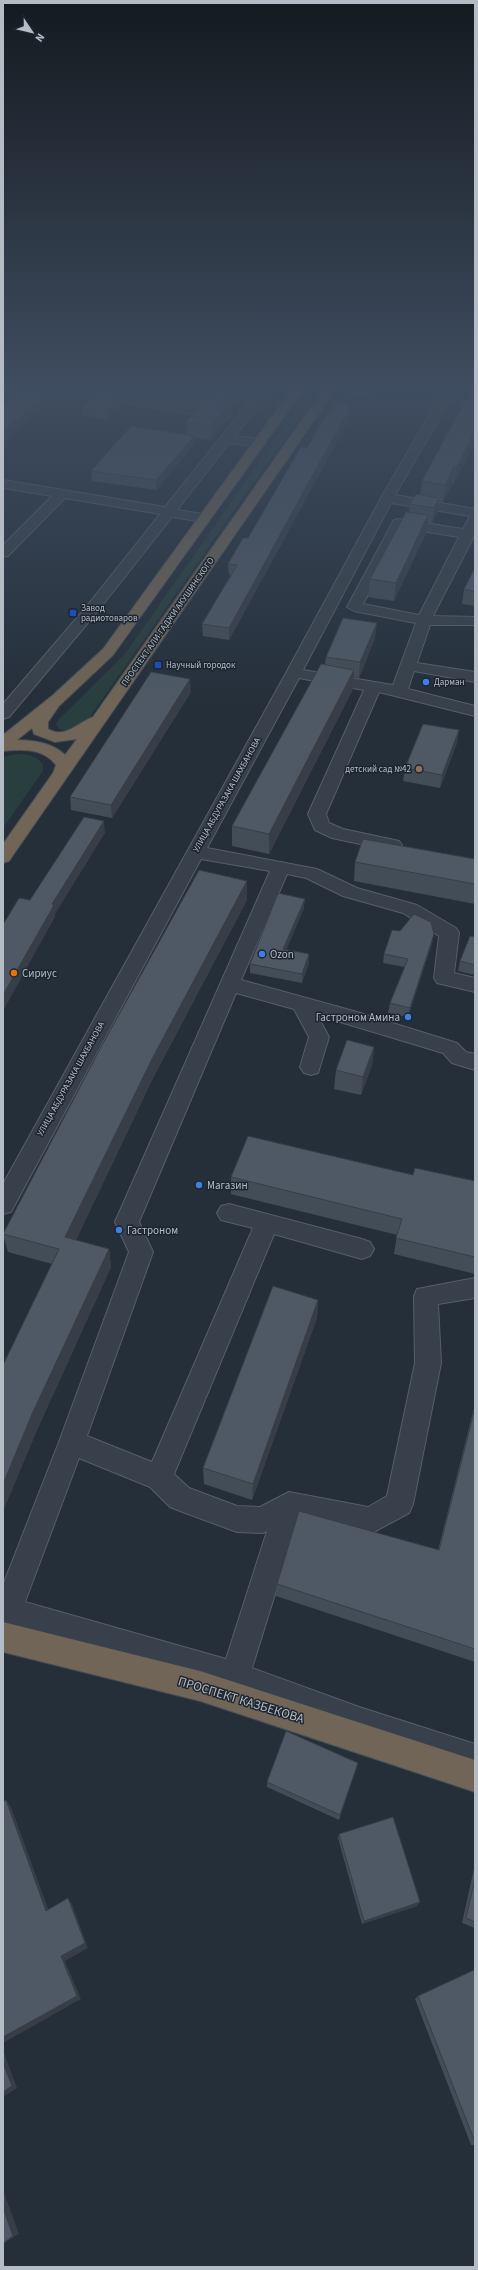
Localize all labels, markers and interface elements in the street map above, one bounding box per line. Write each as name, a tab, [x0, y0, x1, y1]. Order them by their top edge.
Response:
north arrow	[12, 12, 52, 52]
text: N	[32, 30, 48, 45]
street label: ПРОСПЕКТ АЛИ-ГАДЖИ АКУШИНСКОГО	[118, 555, 218, 689]
place label: Завод радиотоваров	[81, 602, 138, 625]
marker: Завод радиотоваров	[68, 608, 78, 618]
place label: Научный городок	[166, 659, 236, 672]
marker: Научный городок	[153, 660, 163, 670]
place label: Дарман	[434, 676, 465, 689]
marker: Дарман	[421, 677, 431, 687]
street label: УЛИЦА АБДУРАЗАКА ШАХБАНОВА	[190, 735, 264, 855]
place label: детский сад №42	[345, 763, 412, 776]
marker: детский сад №42	[414, 764, 424, 774]
place label: Ozon	[270, 947, 294, 962]
marker: Ozon	[257, 949, 267, 959]
place label: Сириус	[22, 966, 57, 981]
marker: Сириус	[9, 968, 19, 978]
place label: Гастроном Амина	[316, 1010, 400, 1025]
marker: Гастроном Амина	[403, 1012, 413, 1022]
street label: УЛИЦА АБДУРАЗАКА ШАХБАНОВА	[34, 1019, 108, 1139]
place label: Магазин	[207, 1178, 248, 1193]
marker: Магазин	[194, 1180, 204, 1190]
place label: Гастроном	[127, 1223, 178, 1238]
marker: Гастроном	[114, 1225, 124, 1235]
street label: ПРОСПЕКТ КАЗБЕКОВА	[176, 1672, 307, 1728]

